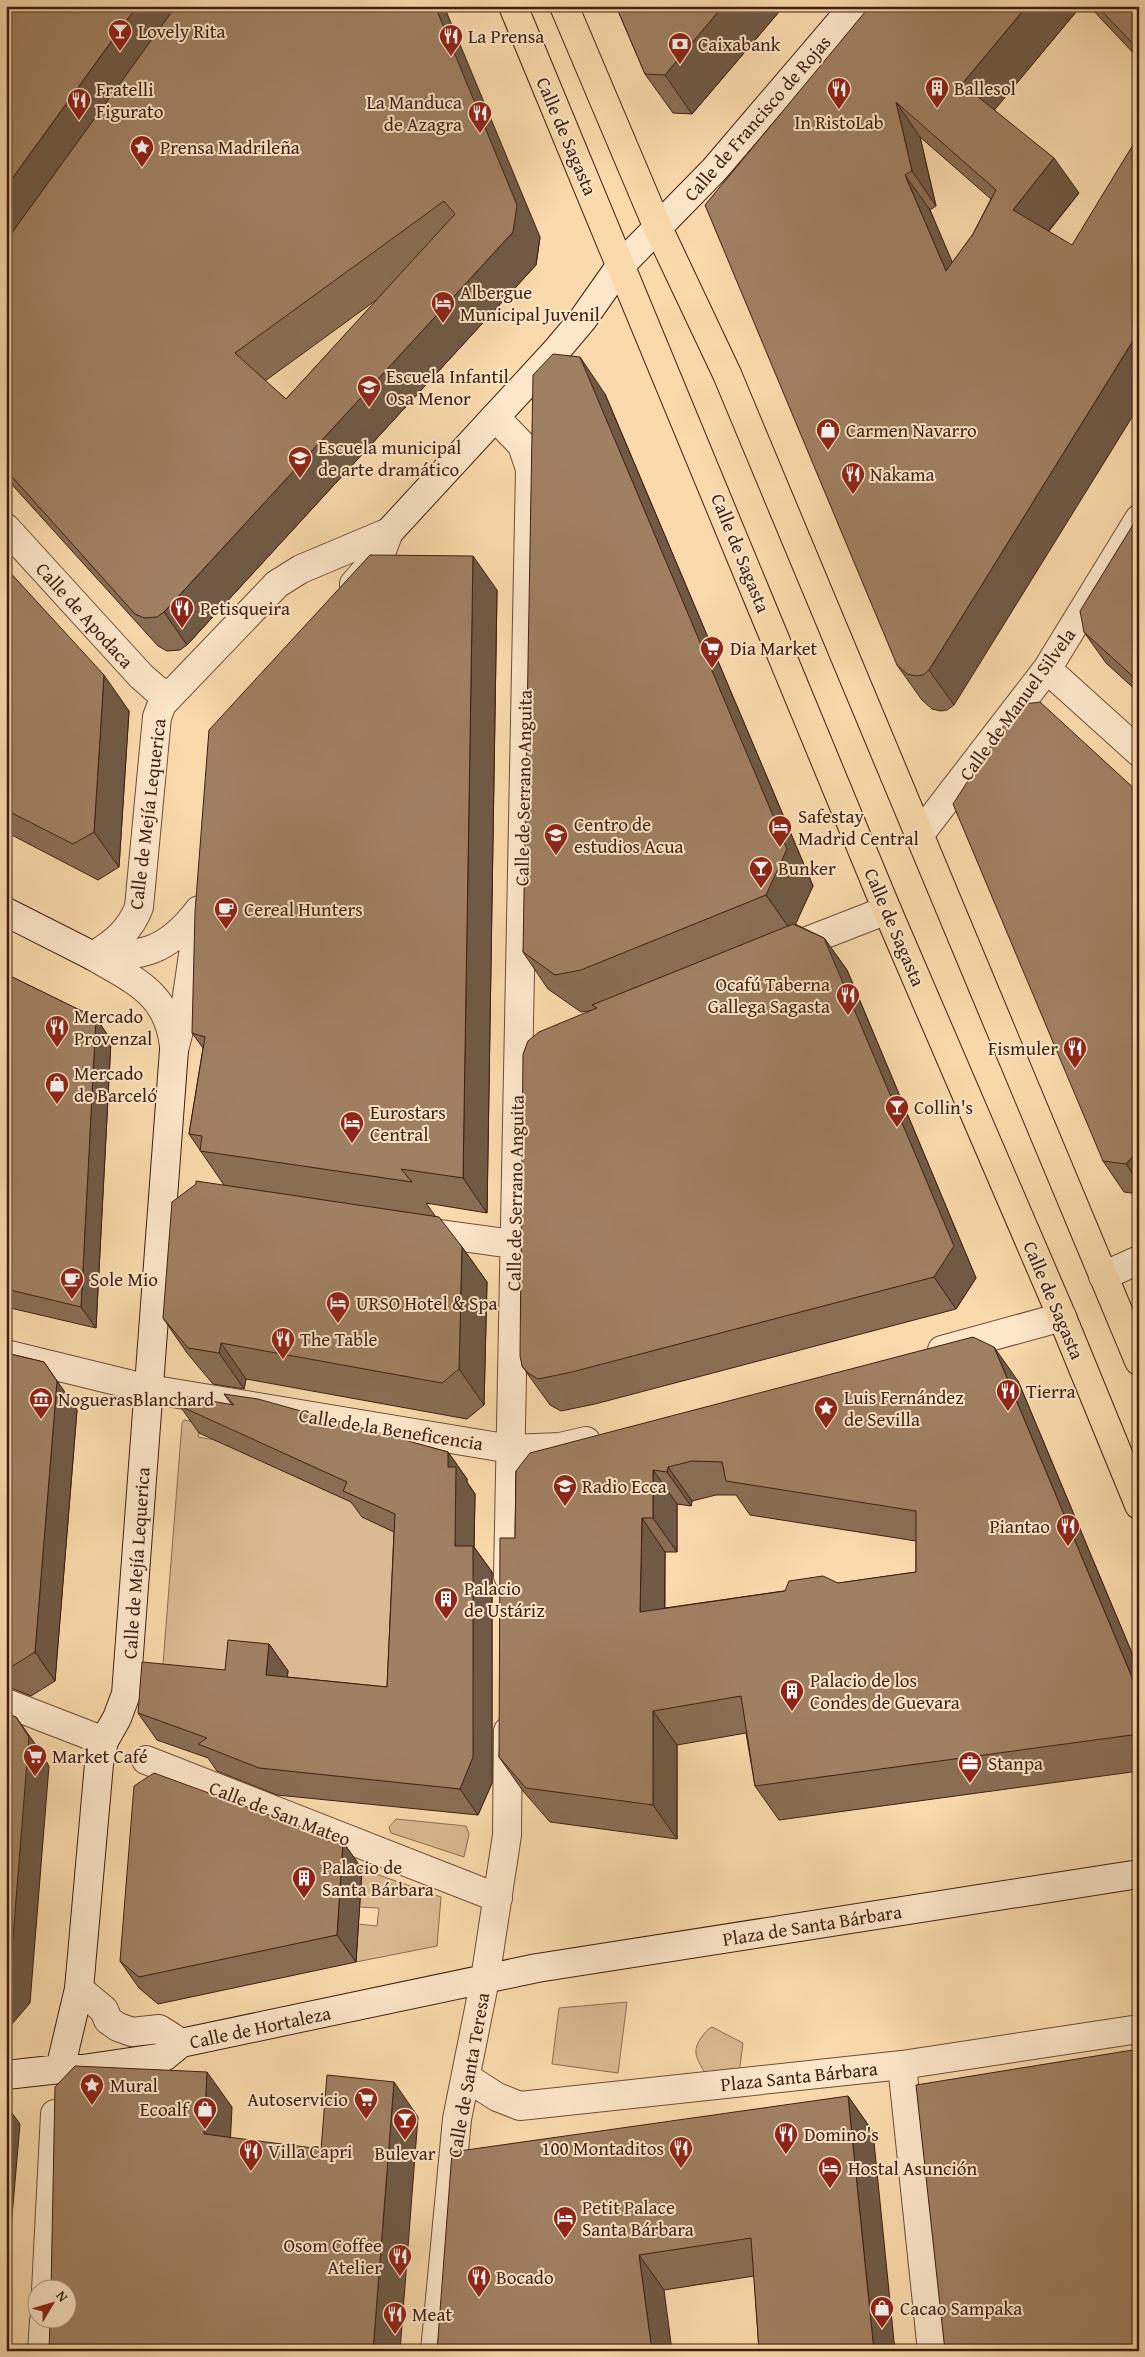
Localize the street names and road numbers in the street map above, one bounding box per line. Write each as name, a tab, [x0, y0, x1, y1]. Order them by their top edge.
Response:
street label: Calle de Francisco de Rojas	[677, 29, 837, 207]
street label: Calle de Sagasta	[529, 72, 605, 200]
street label: Calle de Sagasta	[704, 489, 778, 617]
street label: Calle de Apodaca	[30, 556, 140, 674]
street label: Calle de Manuel Silvela	[952, 622, 1082, 786]
street label: Calle de Serrano Anguita	[507, 690, 539, 886]
street label: Calle de Mejía Lequerica	[121, 717, 173, 911]
street label: Calle de Sagasta	[857, 863, 933, 991]
street label: Calle de Serrano Anguita	[499, 1095, 531, 1291]
street label: Calle de Sagasta	[1016, 1236, 1092, 1364]
street label: Calle de la Beneficencia	[297, 1401, 485, 1457]
street label: Calle de Mejía Lequerica	[115, 1466, 157, 1660]
street label: Calle de San Mateo	[205, 1773, 355, 1853]
street label: Plaza de Santa Bárbara	[720, 1897, 904, 1953]
street label: Calle de Santa Teresa	[440, 1990, 496, 2160]
street label: Calle de Hortaleza	[187, 1998, 333, 2056]
street label: Plaza Santa Bárbara	[719, 2054, 879, 2098]

